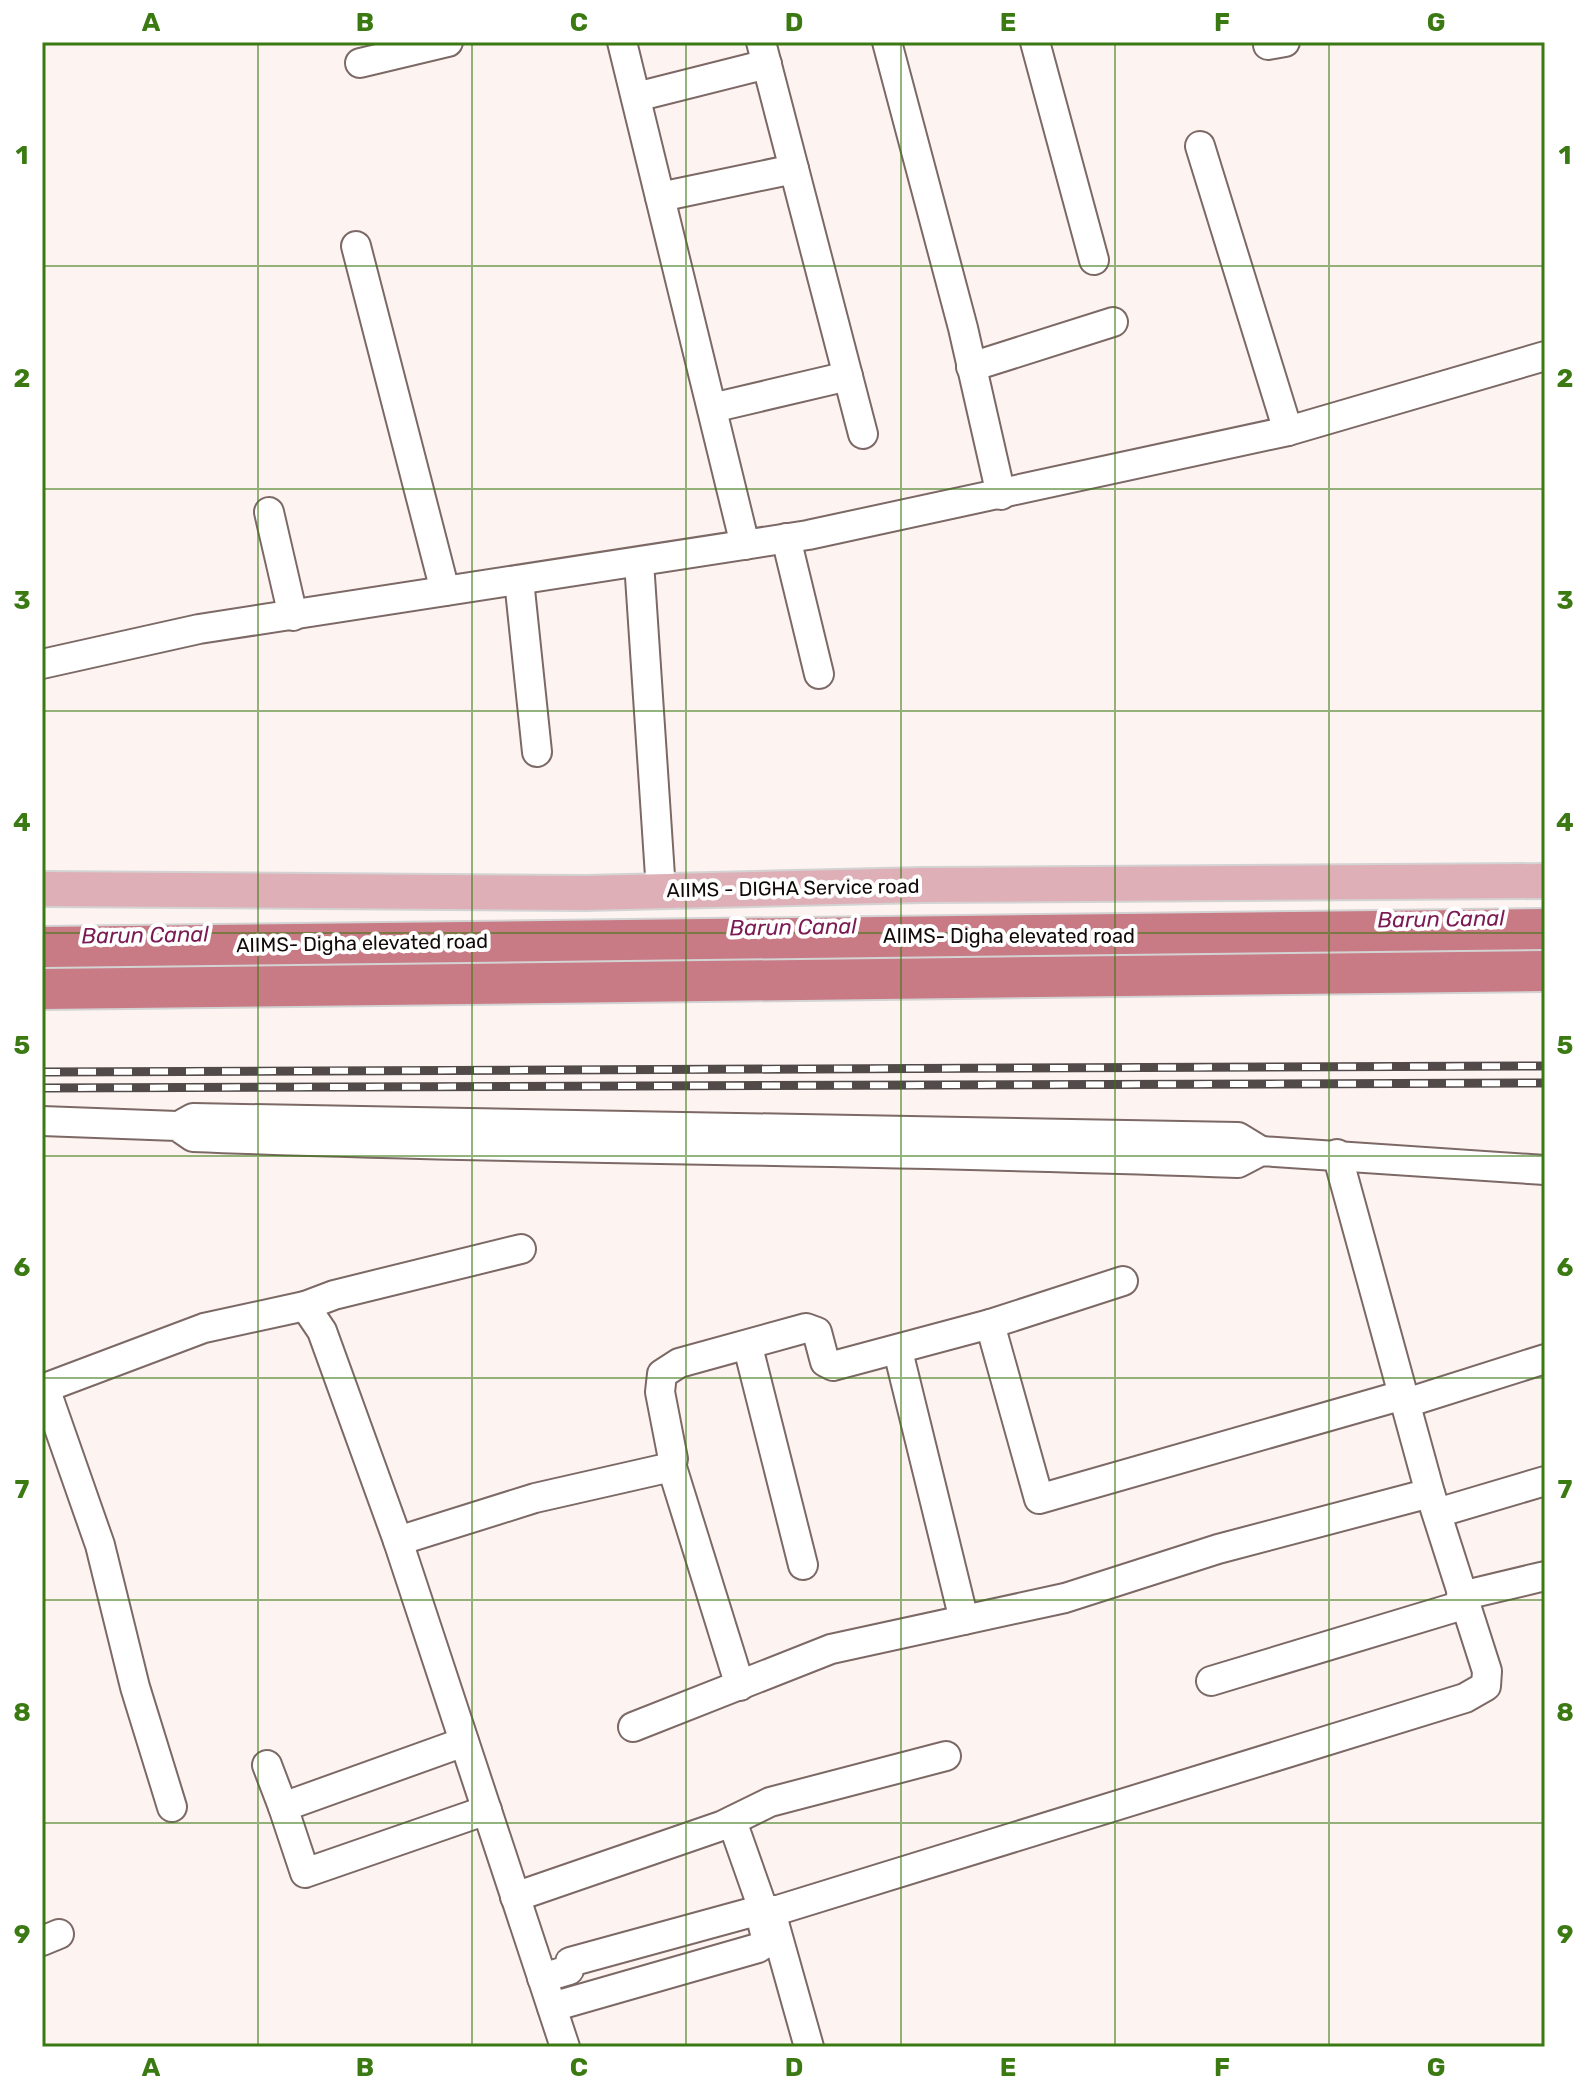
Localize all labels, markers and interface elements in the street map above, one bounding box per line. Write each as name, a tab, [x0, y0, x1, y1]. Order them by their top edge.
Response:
text: A	[142, 7, 161, 38]
text: B	[356, 7, 374, 38]
text: C	[570, 7, 588, 38]
text: D	[785, 7, 803, 38]
text: E	[1000, 7, 1016, 38]
text: F	[1214, 7, 1230, 38]
text: G	[1427, 7, 1445, 38]
text: 1	[16, 140, 28, 171]
text: 1	[1559, 140, 1571, 171]
text: 2	[14, 363, 30, 394]
text: 2	[1557, 363, 1573, 394]
text: 3	[13, 585, 31, 616]
text: 3	[1556, 585, 1574, 616]
text: 4	[13, 807, 31, 838]
text: 4	[1556, 807, 1574, 838]
street label: AIIMS - DIGHA Service road	[666, 874, 920, 902]
water label: Barun Canal	[1377, 904, 1505, 934]
water label: Barun Canal	[729, 912, 857, 942]
water label: Barun Canal	[81, 920, 209, 950]
street label: AIIMS- Digha elevated road	[883, 924, 1135, 948]
street label: AIIMS- Digha elevated road	[236, 929, 488, 957]
text: 5	[14, 1030, 30, 1061]
text: 5	[1557, 1030, 1573, 1061]
text: 6	[14, 1252, 31, 1283]
text: 6	[1557, 1252, 1574, 1283]
text: 7	[15, 1474, 30, 1505]
text: 7	[1558, 1474, 1573, 1505]
text: 8	[13, 1697, 31, 1728]
text: 8	[1556, 1697, 1574, 1728]
text: 9	[14, 1919, 30, 1950]
text: 9	[1557, 1919, 1573, 1950]
text: A	[142, 2052, 161, 2083]
text: B	[356, 2052, 374, 2083]
text: C	[570, 2052, 588, 2083]
text: D	[785, 2052, 803, 2083]
text: E	[1000, 2052, 1016, 2083]
text: F	[1214, 2052, 1230, 2083]
text: G	[1427, 2052, 1445, 2083]

